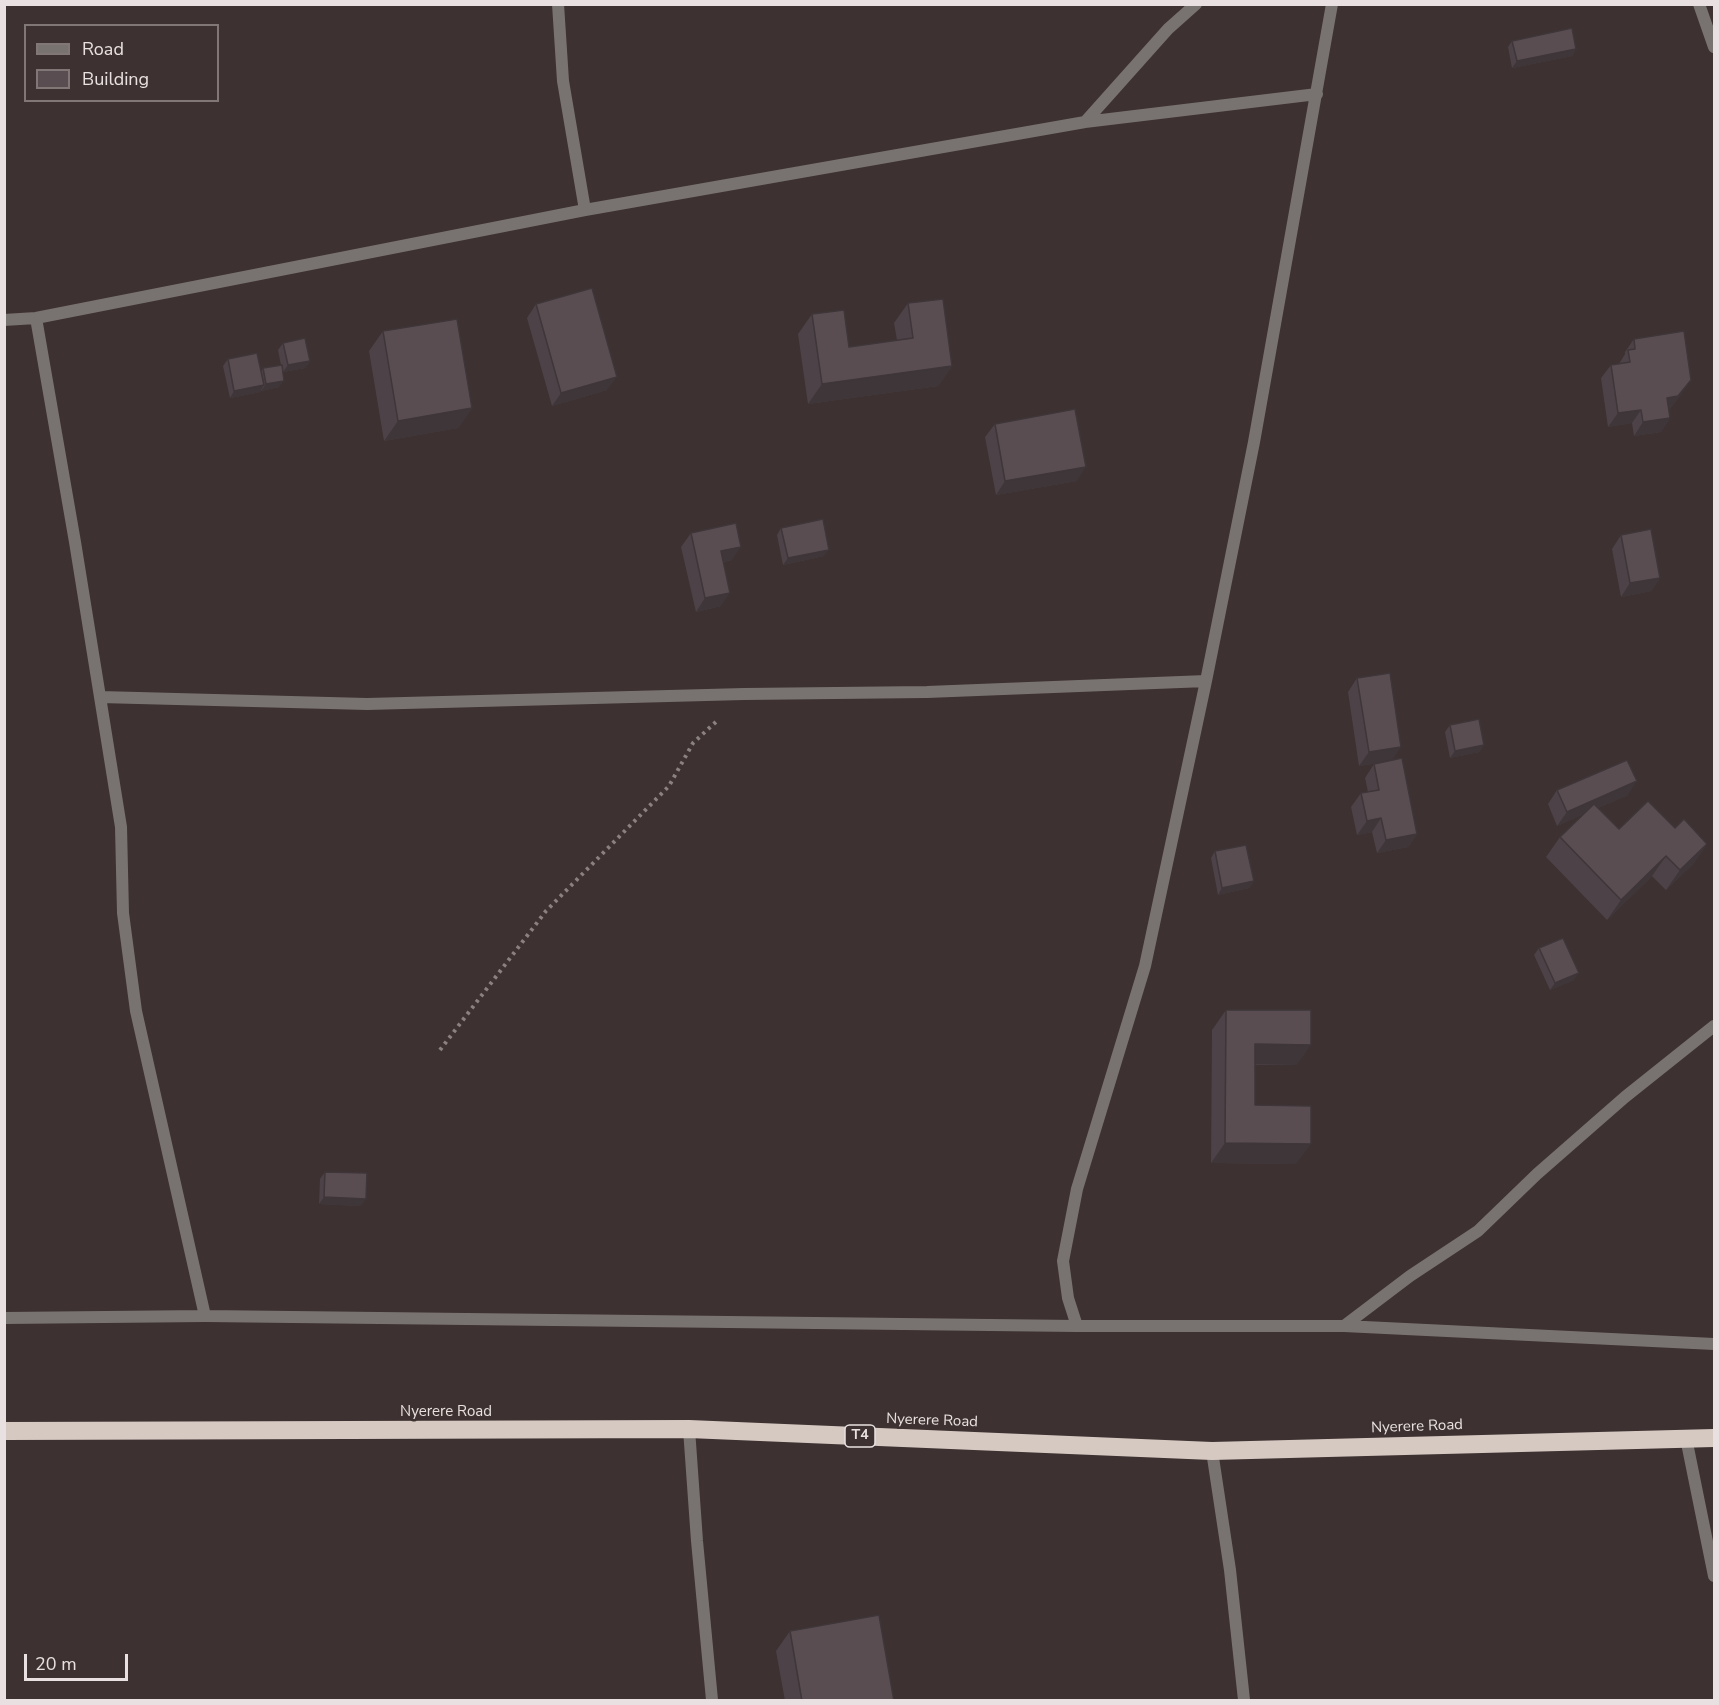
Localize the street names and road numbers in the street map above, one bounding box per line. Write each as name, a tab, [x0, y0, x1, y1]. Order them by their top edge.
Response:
street label: Nyerere Road	[400, 1403, 492, 1421]
street label: Nyerere Road	[886, 1410, 978, 1432]
street label: Nyerere Road	[1371, 1416, 1463, 1438]
road number: T4	[845, 1425, 875, 1447]

